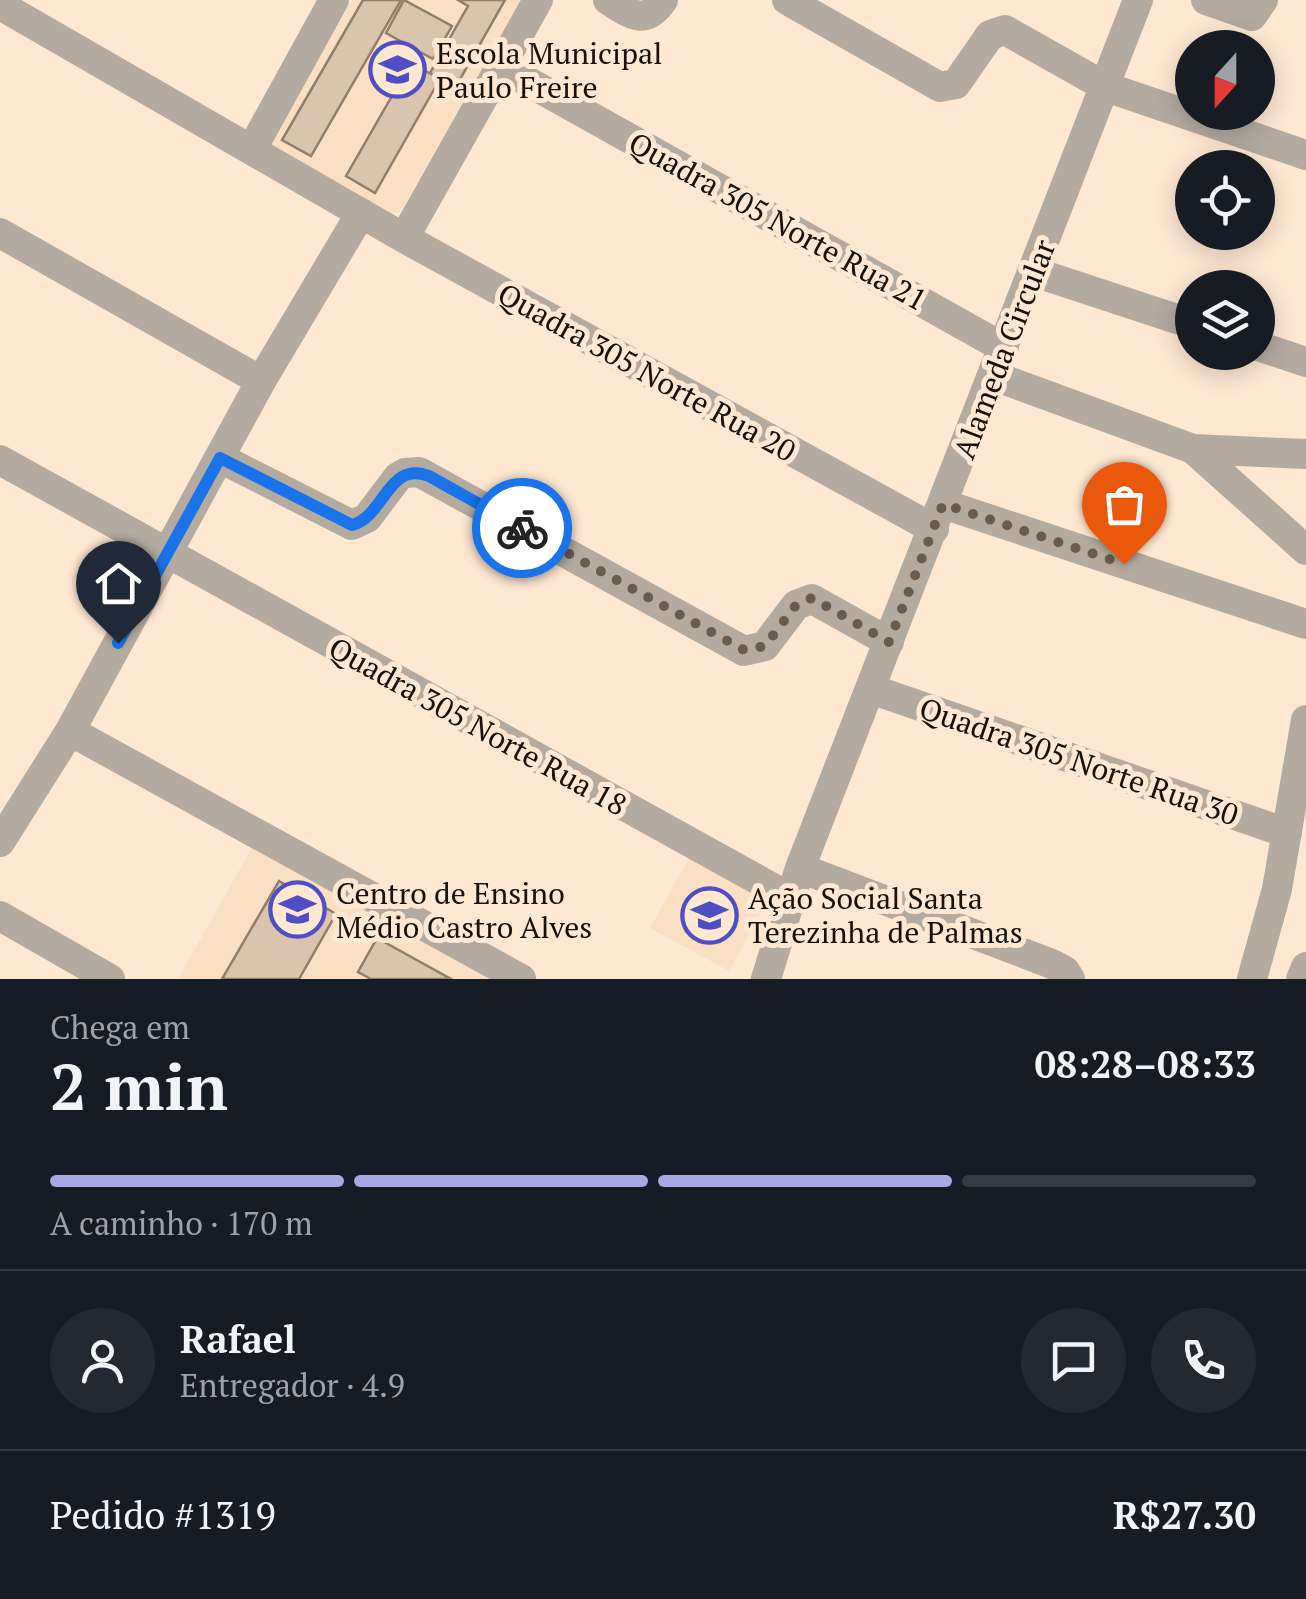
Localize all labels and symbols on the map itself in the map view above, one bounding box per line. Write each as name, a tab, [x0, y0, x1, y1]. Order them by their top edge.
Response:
north arrow	[1175, 30, 1275, 130]
place label: Escola Municipal Paulo Freire	[436, 33, 662, 107]
school or university icon: Escola Municipal Paulo Freire	[367, 40, 427, 100]
street label: Quadra 305 Norte Rua 21	[622, 122, 934, 320]
street label: Alameda Circular	[944, 233, 1064, 464]
street label: Quadra 305 Norte Rua 20	[491, 273, 803, 471]
pin	[1082, 462, 1167, 565]
courier	[472, 478, 572, 578]
pin	[76, 541, 161, 644]
street label: Quadra 305 Norte Rua 18	[322, 627, 634, 825]
street label: Quadra 305 Norte Rua 30	[914, 688, 1244, 834]
place label: Centro de Ensino Médio Castro Alves	[336, 873, 592, 947]
place label: Ação Social Santa Terezinha de Palmas	[748, 878, 1023, 952]
school or university icon: Centro de Ensino Médio Castro Alves	[267, 880, 327, 940]
school or university icon: Ação Social Santa Terezinha de Palmas	[679, 885, 739, 945]

